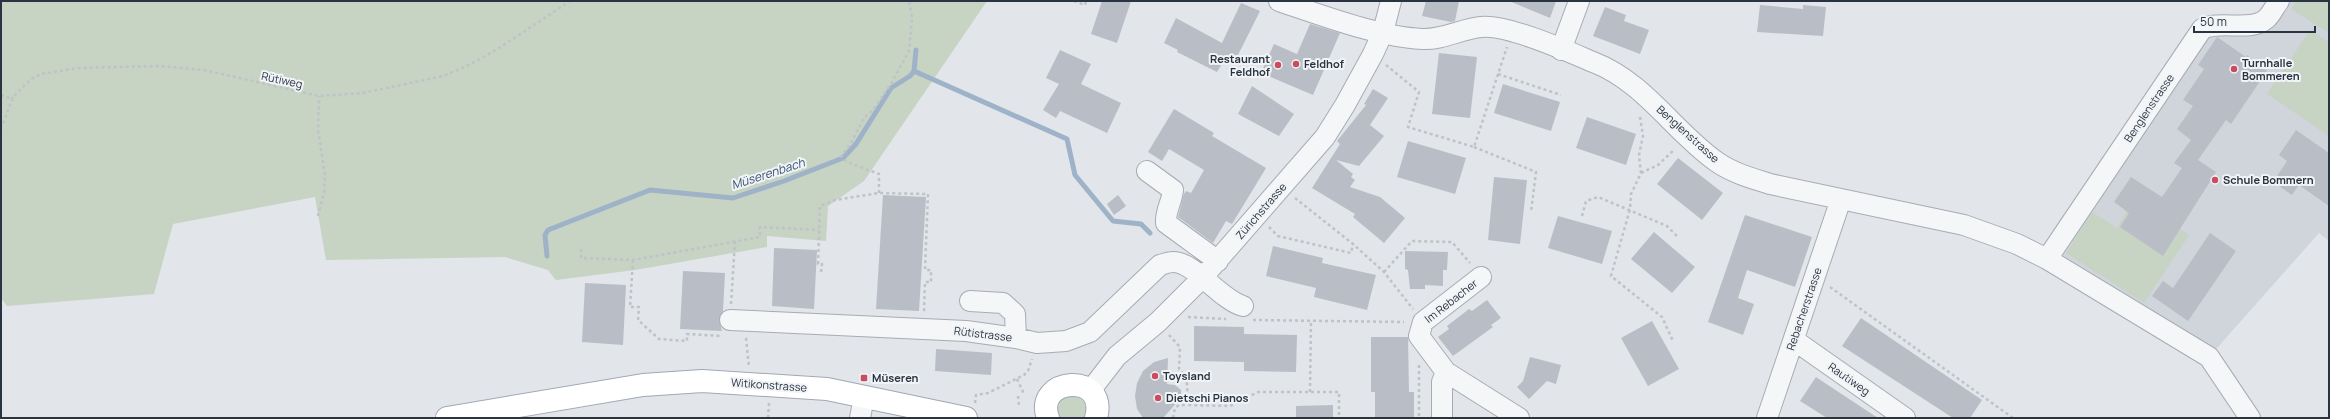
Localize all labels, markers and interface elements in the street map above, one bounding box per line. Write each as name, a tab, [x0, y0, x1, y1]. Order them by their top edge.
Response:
scale bar	[2194, 8, 2315, 34]
text: 50 m	[2200, 13, 2227, 30]
place label: Restaurant Feldhof	[1210, 51, 1271, 79]
place label: Turnhalle Bommeren	[2242, 55, 2300, 83]
place label: Feldhof	[1304, 56, 1345, 71]
marker: Feldhof	[1291, 59, 1301, 69]
marker: Restaurant Feldhof	[1273, 60, 1283, 70]
marker: Turnhalle Bommeren	[2229, 64, 2239, 74]
street label: Rütiweg	[260, 68, 304, 91]
street label: Benglenstrasse	[2120, 70, 2177, 145]
street label: Benglenstrasse	[1654, 101, 1723, 166]
water label: Müserenbach	[729, 153, 808, 193]
place label: Schule Bommern	[2223, 172, 2314, 187]
marker: Schule Bommern	[2210, 175, 2220, 185]
street label: Zürichstrasse	[1232, 179, 1290, 242]
street label: Rebacherstrasse	[1782, 265, 1825, 352]
street label: Im Rebacher	[1421, 275, 1480, 326]
street label: Rütistrasse	[953, 322, 1014, 345]
street label: Rautiweg	[1825, 359, 1873, 398]
place label: Toysland	[1163, 368, 1211, 383]
place label: Müseren	[872, 370, 919, 385]
marker: Toysland	[1150, 371, 1160, 381]
marker: Müseren	[859, 373, 869, 383]
street label: Witikonstrasse	[731, 374, 808, 395]
place label: Dietschi Pianos	[1166, 390, 1249, 405]
marker: Dietschi Pianos	[1153, 393, 1163, 403]

